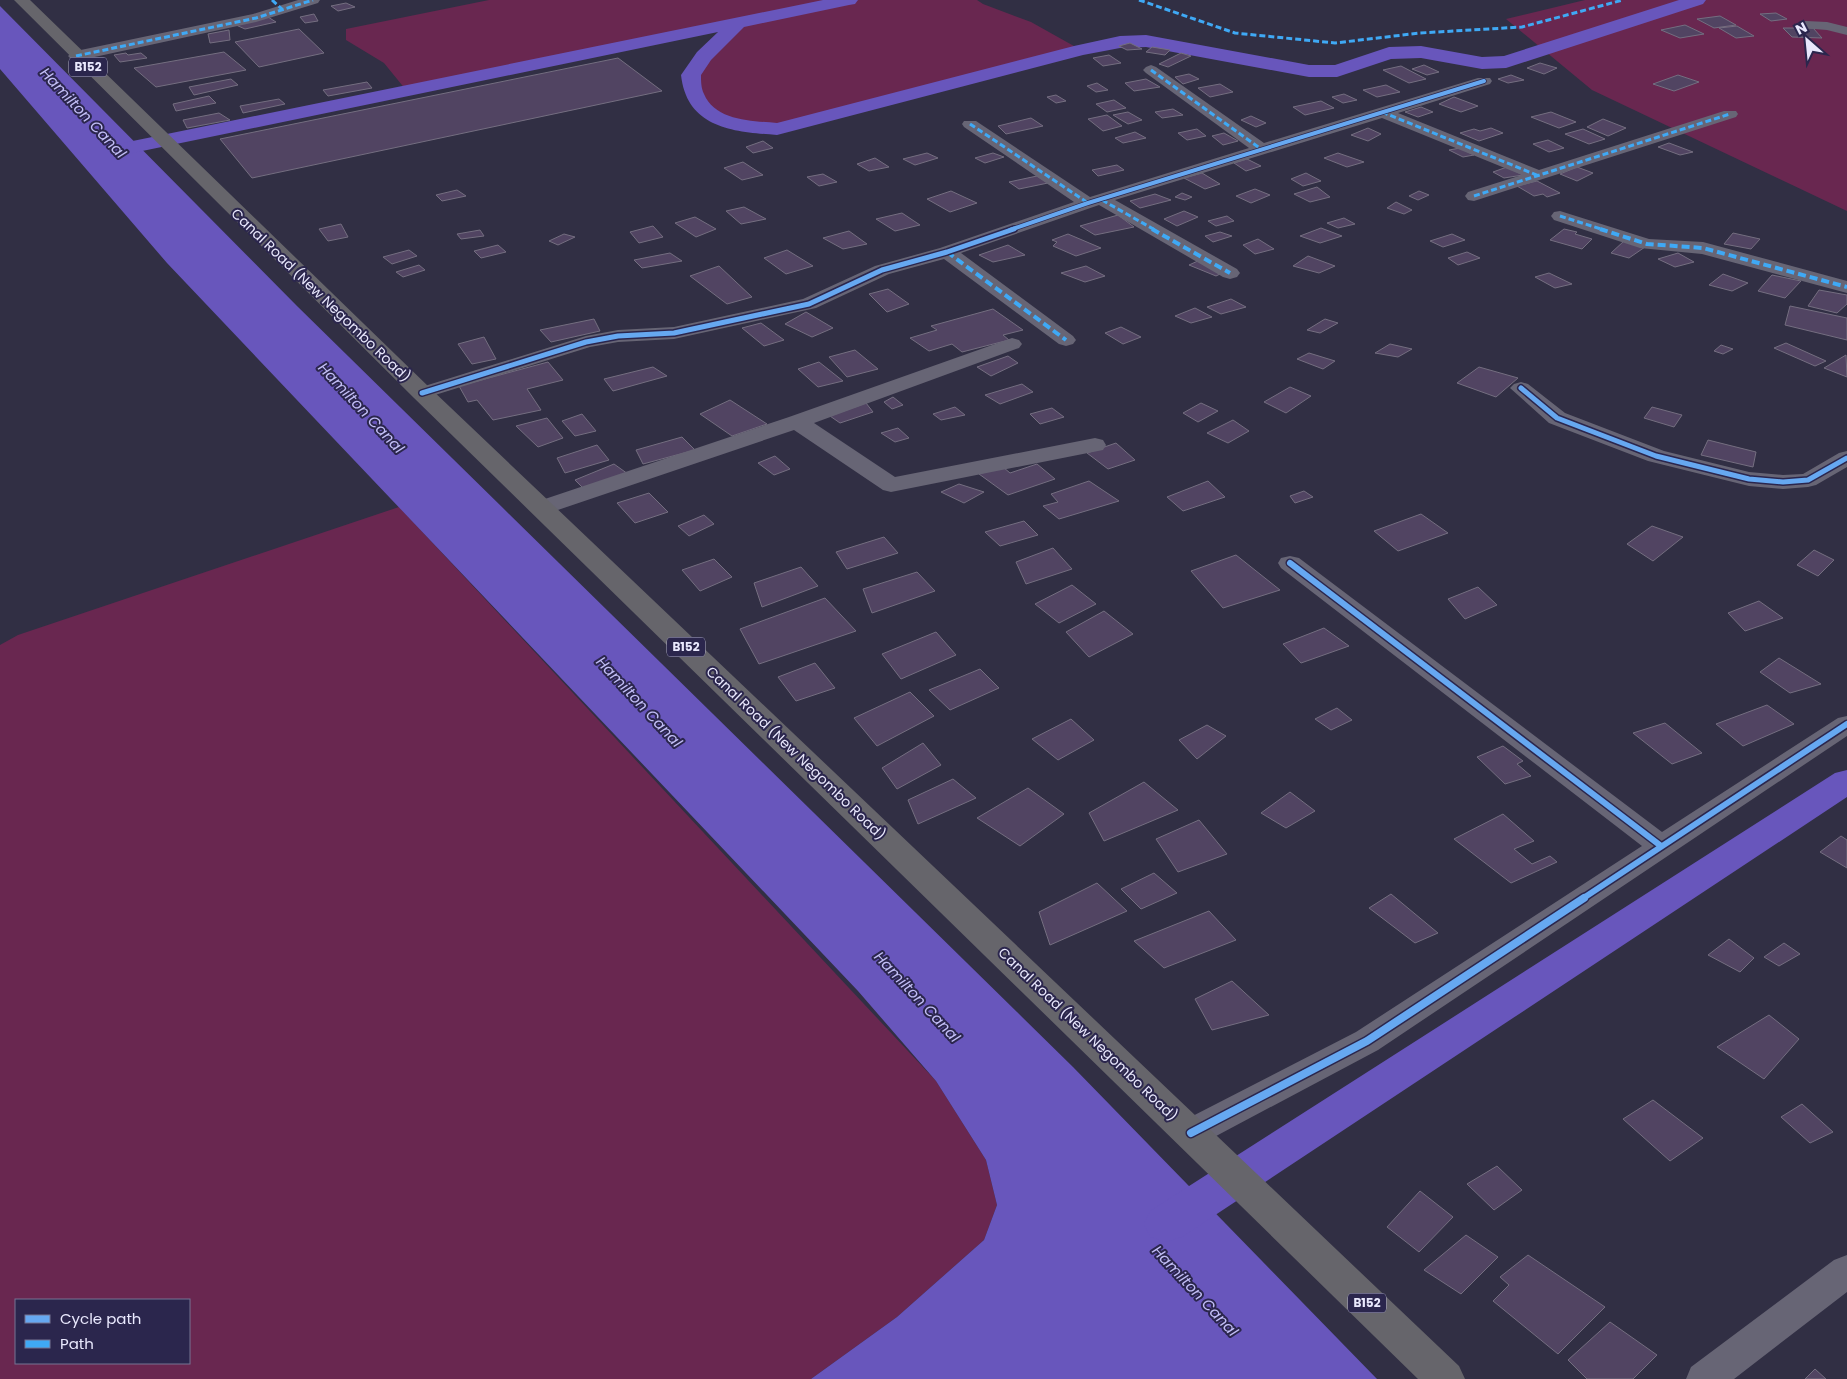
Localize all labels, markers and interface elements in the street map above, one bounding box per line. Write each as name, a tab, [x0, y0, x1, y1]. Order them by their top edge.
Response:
north arrow	[1782, 15, 1832, 65]
text: N	[1792, 17, 1810, 40]
road number: B152	[69, 58, 107, 76]
water label: Hamilton Canal	[36, 62, 131, 163]
street label: Canal Road (New Negombo Road)	[227, 204, 415, 386]
water label: Hamilton Canal	[314, 357, 409, 458]
road number: B152	[667, 638, 705, 656]
water label: Hamilton Canal	[592, 651, 687, 752]
street label: Canal Road (New Negombo Road)	[702, 662, 890, 844]
street label: Canal Road (New Negombo Road)	[994, 943, 1182, 1125]
water label: Hamilton Canal	[870, 946, 965, 1047]
water label: Hamilton Canal	[1148, 1240, 1243, 1341]
road number: B152	[1348, 1294, 1386, 1312]
legend	[15, 1299, 190, 1364]
text: Cycle path	[60, 1308, 141, 1329]
text: Path	[60, 1333, 94, 1354]

